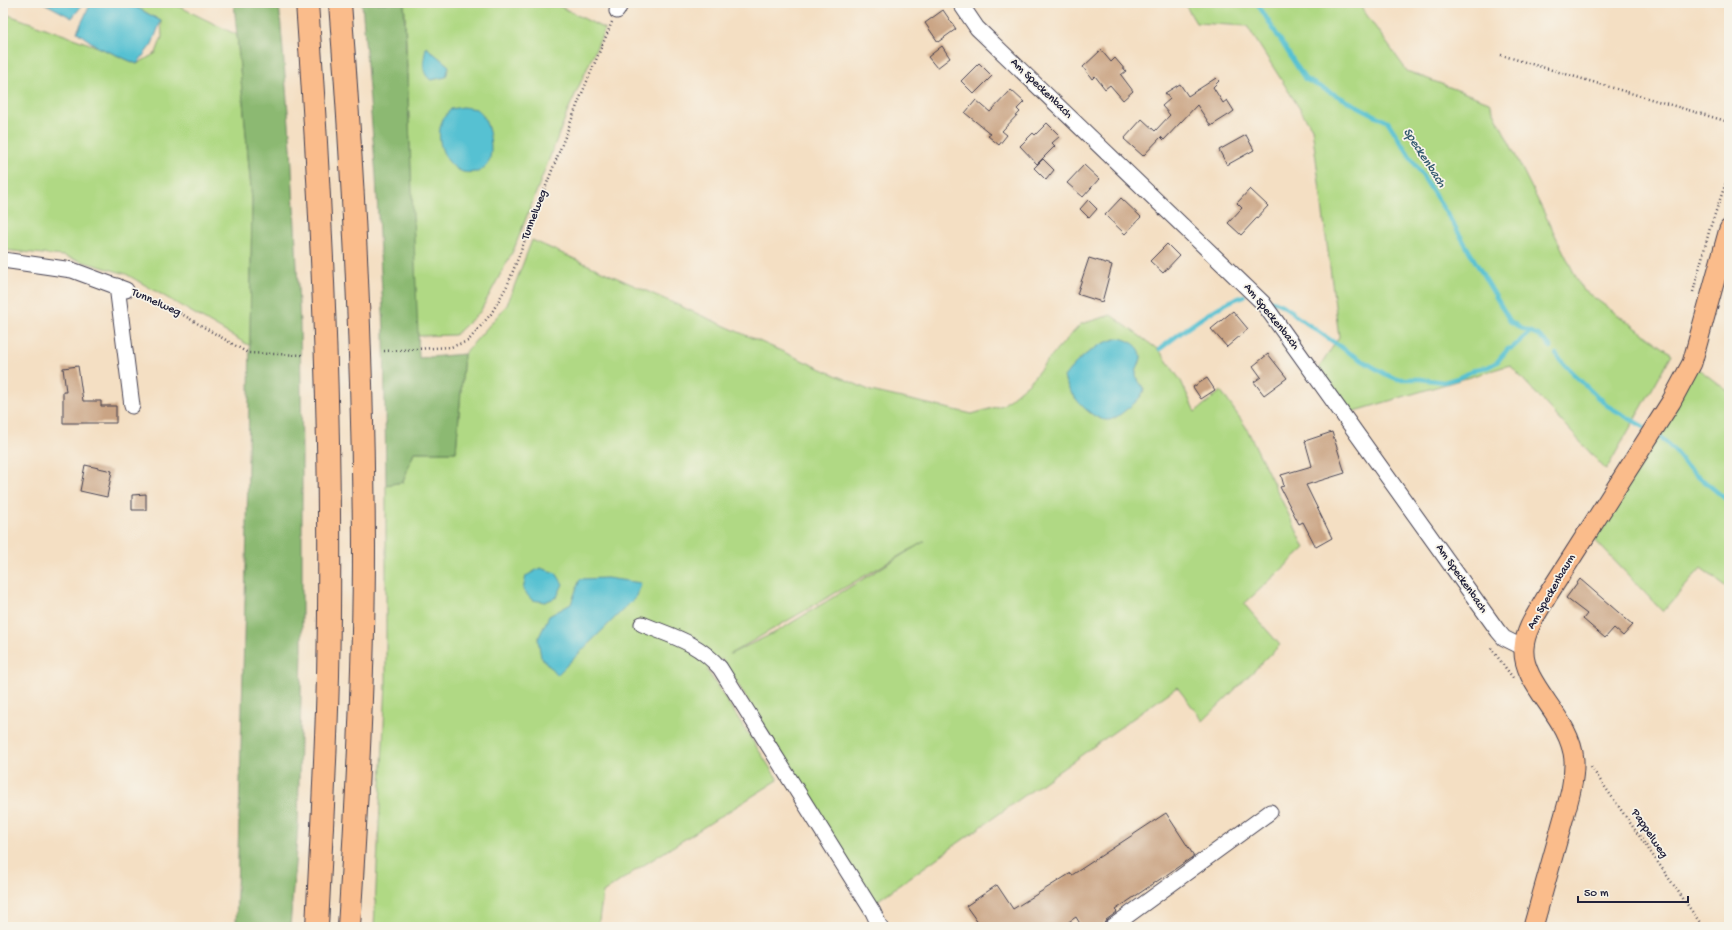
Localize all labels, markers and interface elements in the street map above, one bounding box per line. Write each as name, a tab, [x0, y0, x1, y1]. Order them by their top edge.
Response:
street label: Am Speckenbach	[1007, 56, 1075, 123]
water label: Speckenbach	[1399, 126, 1449, 191]
street label: Tunnelweg	[519, 188, 551, 243]
street label: Am Speckenbach	[1240, 281, 1302, 353]
street label: Tunnelweg	[128, 285, 183, 320]
street label: Am Speckenbach	[1432, 542, 1490, 617]
street label: Am Speckenbaum	[1525, 551, 1579, 632]
street label: Pappelweg	[1627, 806, 1671, 861]
scale bar	[1578, 878, 1688, 904]
text: 50 m	[1584, 887, 1609, 901]

